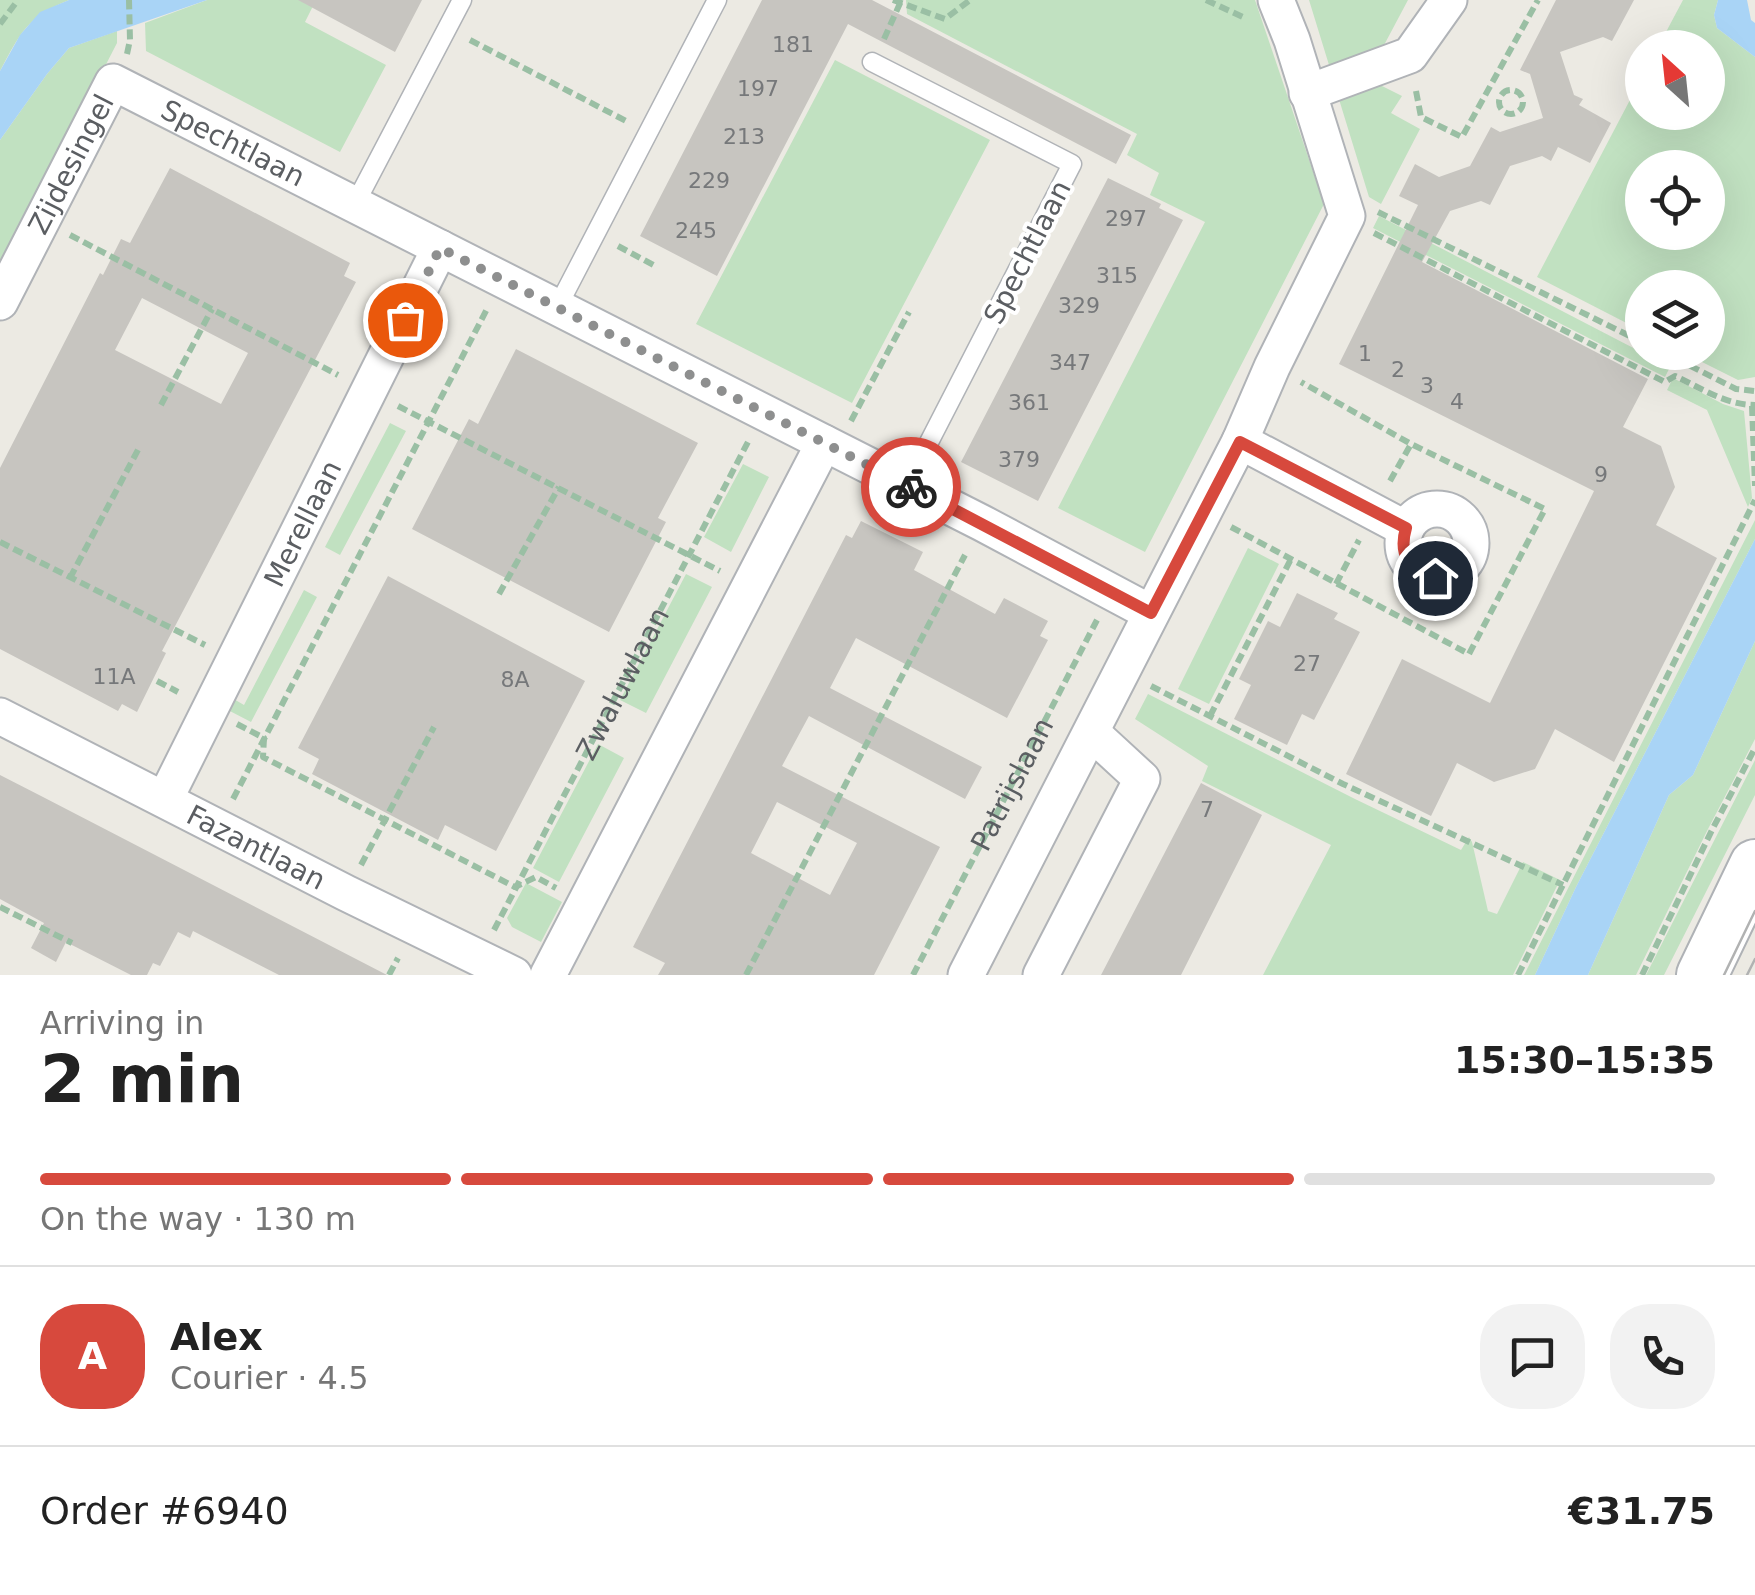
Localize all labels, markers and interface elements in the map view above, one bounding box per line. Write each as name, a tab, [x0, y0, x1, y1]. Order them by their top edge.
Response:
north arrow	[1625, 30, 1725, 130]
map controls	[1625, 30, 1725, 370]
house number: 181	[772, 32, 814, 57]
house number: 197	[737, 76, 779, 101]
street label: Zijdesingel	[22, 89, 121, 240]
street label: Spechtlaan	[155, 93, 310, 194]
house number: 213	[723, 124, 765, 149]
button: locate	[1625, 150, 1725, 250]
house number: 229	[688, 168, 730, 193]
street label: Spechtlaan	[977, 175, 1078, 330]
house number: 297	[1105, 206, 1147, 231]
house number: 245	[675, 218, 717, 243]
house number: 315	[1096, 263, 1138, 288]
button: layers	[1625, 270, 1725, 370]
pin	[363, 278, 448, 363]
icon: bag	[378, 293, 433, 348]
house number: 329	[1058, 293, 1100, 318]
house number: 1	[1358, 341, 1372, 366]
house number: 347	[1049, 350, 1091, 375]
house number: 2	[1391, 357, 1405, 382]
house number: 3	[1420, 373, 1434, 398]
house number: 4	[1450, 389, 1464, 414]
house number: 361	[1008, 390, 1050, 415]
courier	[861, 437, 961, 537]
house number: 379	[998, 447, 1040, 472]
street label: Merellaan	[258, 455, 348, 592]
icon: bike	[884, 460, 939, 515]
house number: 9	[1594, 462, 1608, 487]
pin	[1393, 536, 1478, 621]
icon: home	[1408, 551, 1463, 606]
street label: Zwaluwlaan	[569, 602, 676, 766]
house number: 27	[1293, 651, 1321, 676]
house number: 11A	[92, 664, 136, 689]
house number: 8A	[500, 667, 530, 692]
street label: Patrijslaan	[964, 712, 1060, 856]
house number: 7	[1200, 797, 1214, 822]
street label: Fazantlaan	[181, 798, 331, 897]
text: Arriving in	[40, 1004, 204, 1042]
text: 15:30–15:35	[1454, 1038, 1715, 1082]
text: 2 min	[40, 1042, 244, 1117]
text: On the way · 130 m	[40, 1200, 356, 1238]
button: chat	[1480, 1304, 1585, 1409]
button: phone	[1610, 1304, 1715, 1409]
text: Alex	[170, 1315, 263, 1359]
text: A	[78, 1334, 107, 1378]
text: Courier · 4.5	[170, 1359, 369, 1397]
text: Order #6940	[40, 1489, 289, 1533]
text: €31.75	[1568, 1489, 1715, 1533]

